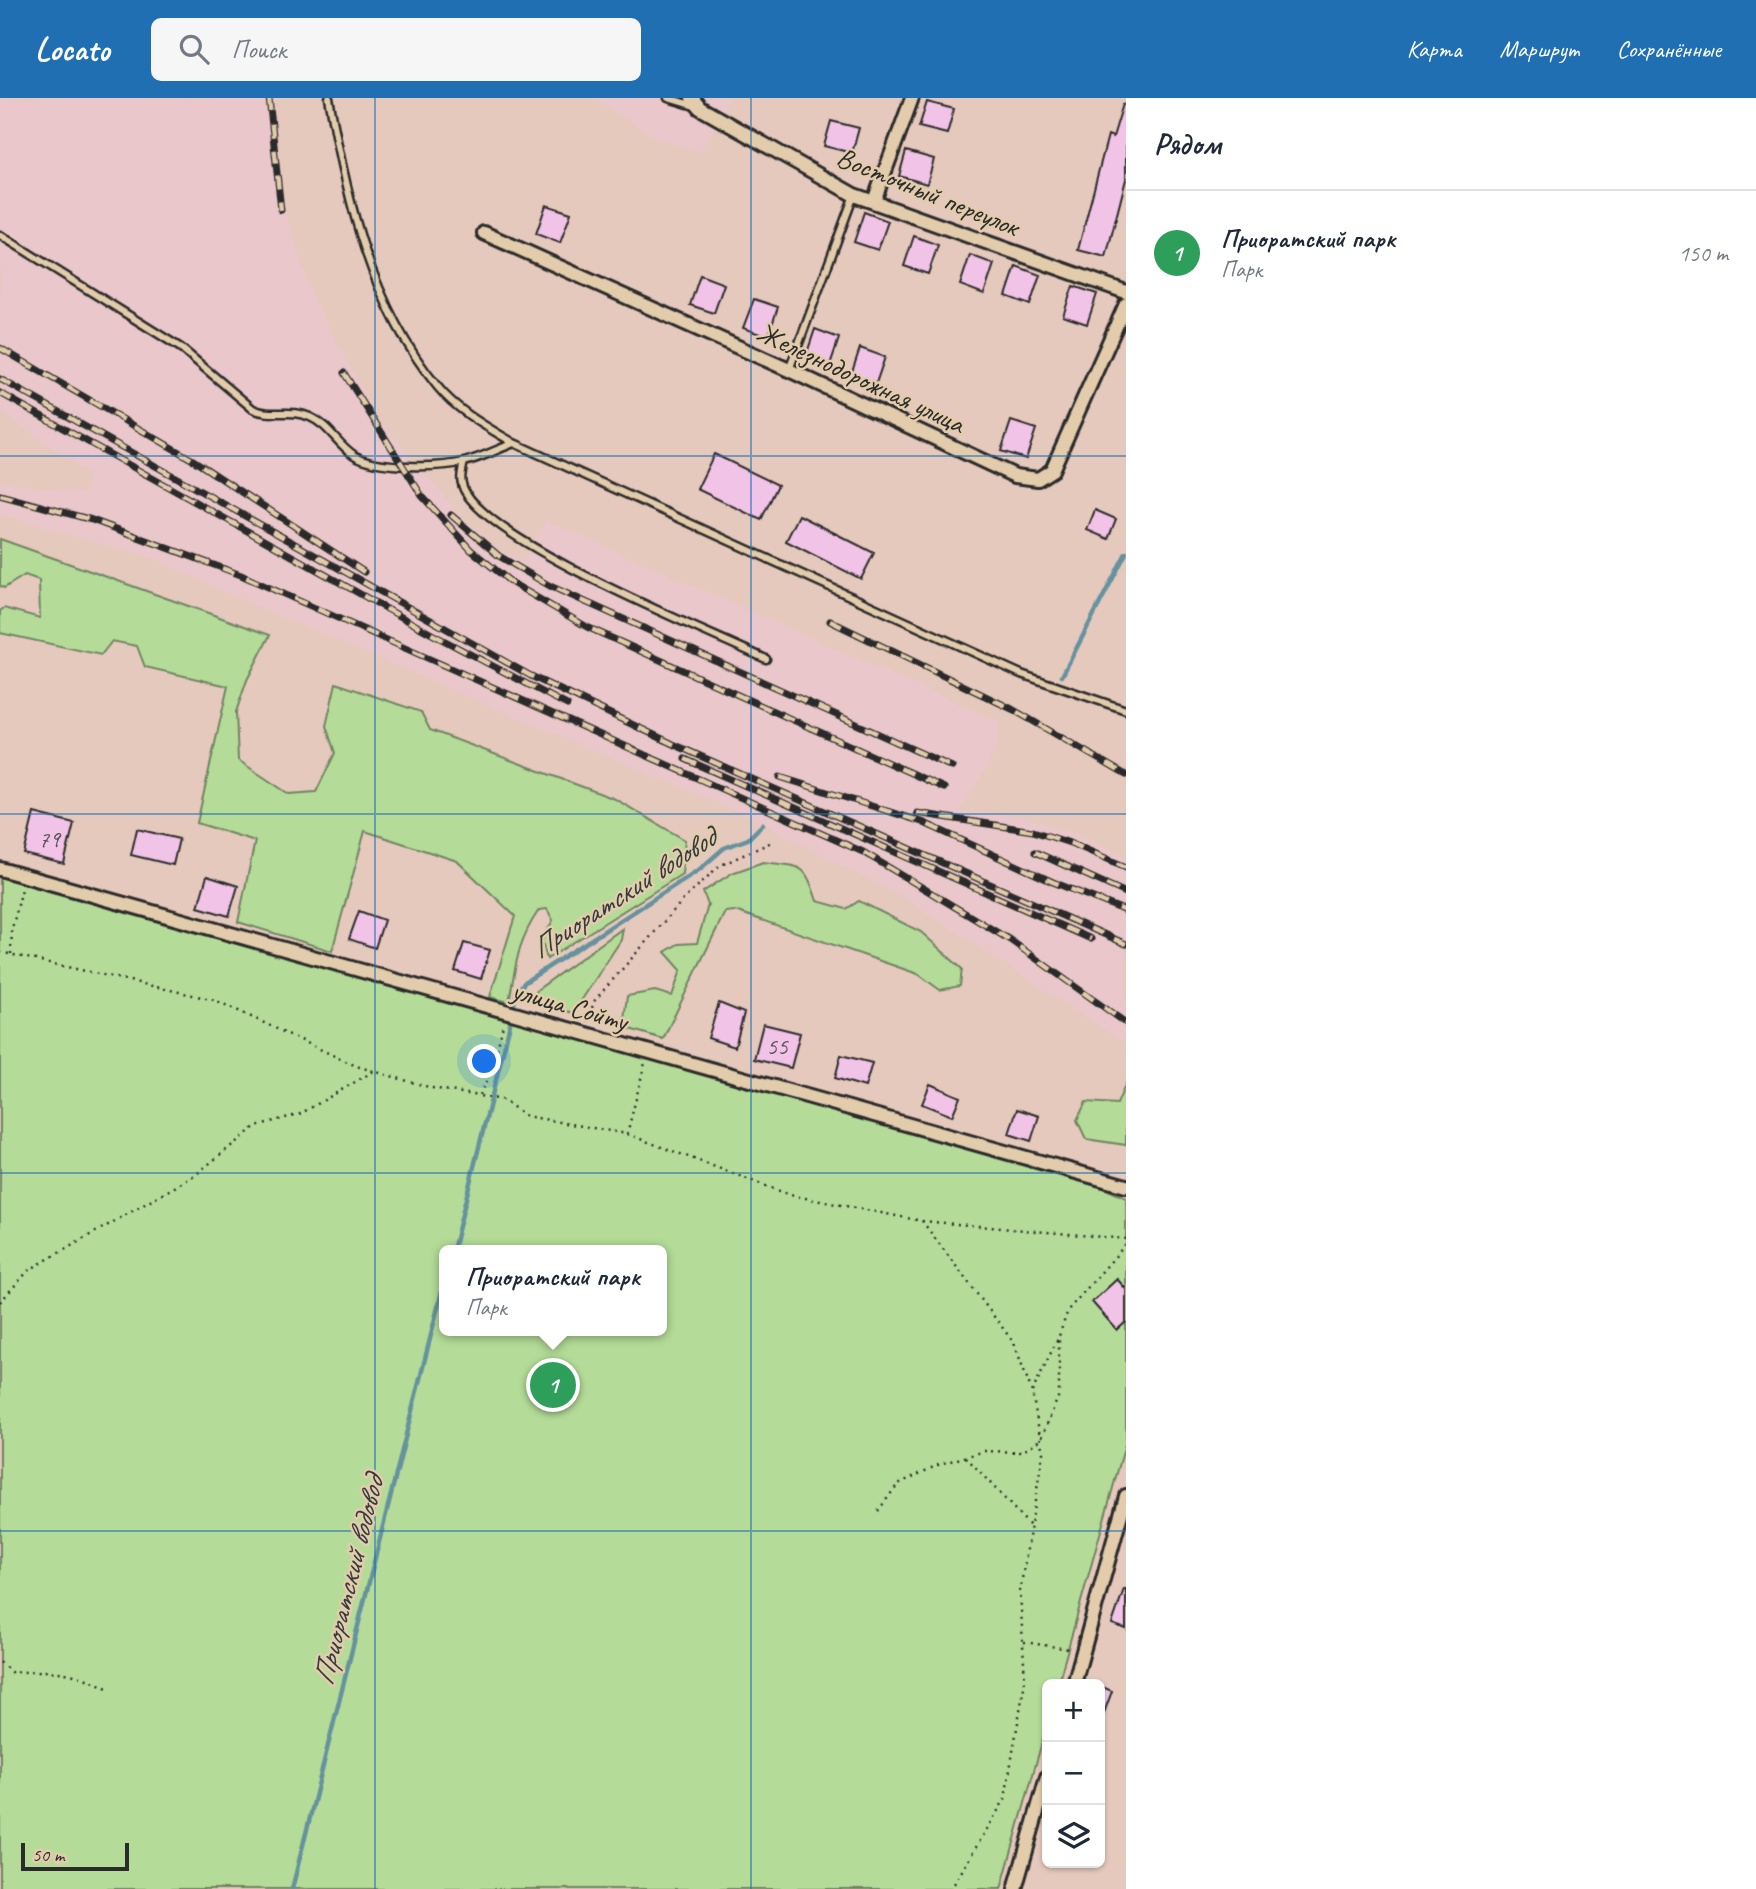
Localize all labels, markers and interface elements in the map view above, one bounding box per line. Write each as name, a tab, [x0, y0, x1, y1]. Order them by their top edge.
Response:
search box	[151, 18, 641, 81]
text: Locato	[35, 28, 109, 70]
icon: search	[175, 30, 213, 68]
text: Поиск	[231, 33, 286, 66]
text: Карта	[1407, 34, 1462, 64]
text: Маршрут	[1500, 34, 1579, 64]
text: Сохранённые	[1617, 34, 1721, 64]
text: Рядом	[1154, 125, 1221, 163]
street label: Восточный переулок	[832, 139, 1026, 245]
text: Приоратский парк	[1221, 222, 1396, 255]
text: 1	[1172, 239, 1182, 268]
text: 150 m	[1679, 239, 1728, 268]
text: Парк	[1221, 255, 1262, 284]
street label: Железнодорожная улица	[751, 314, 972, 442]
water label: Приоратский водовод	[523, 816, 728, 967]
house number: 79	[38, 824, 62, 854]
street label: улица Сойту	[506, 972, 634, 1039]
house number: 55	[766, 1031, 789, 1061]
your location	[467, 1044, 501, 1078]
popup	[439, 1245, 667, 1336]
text: Приоратский парк	[466, 1260, 640, 1293]
text: Парк	[466, 1293, 507, 1322]
pin: 1	[530, 1359, 576, 1411]
water label: Приоратский водовод	[304, 1467, 394, 1689]
map controls	[1042, 1679, 1105, 1868]
button: +	[1042, 1679, 1105, 1742]
button: −	[1042, 1742, 1105, 1805]
button: layers	[1042, 1805, 1105, 1868]
scale bar	[21, 1840, 130, 1872]
text: 50 m	[32, 1843, 64, 1867]

